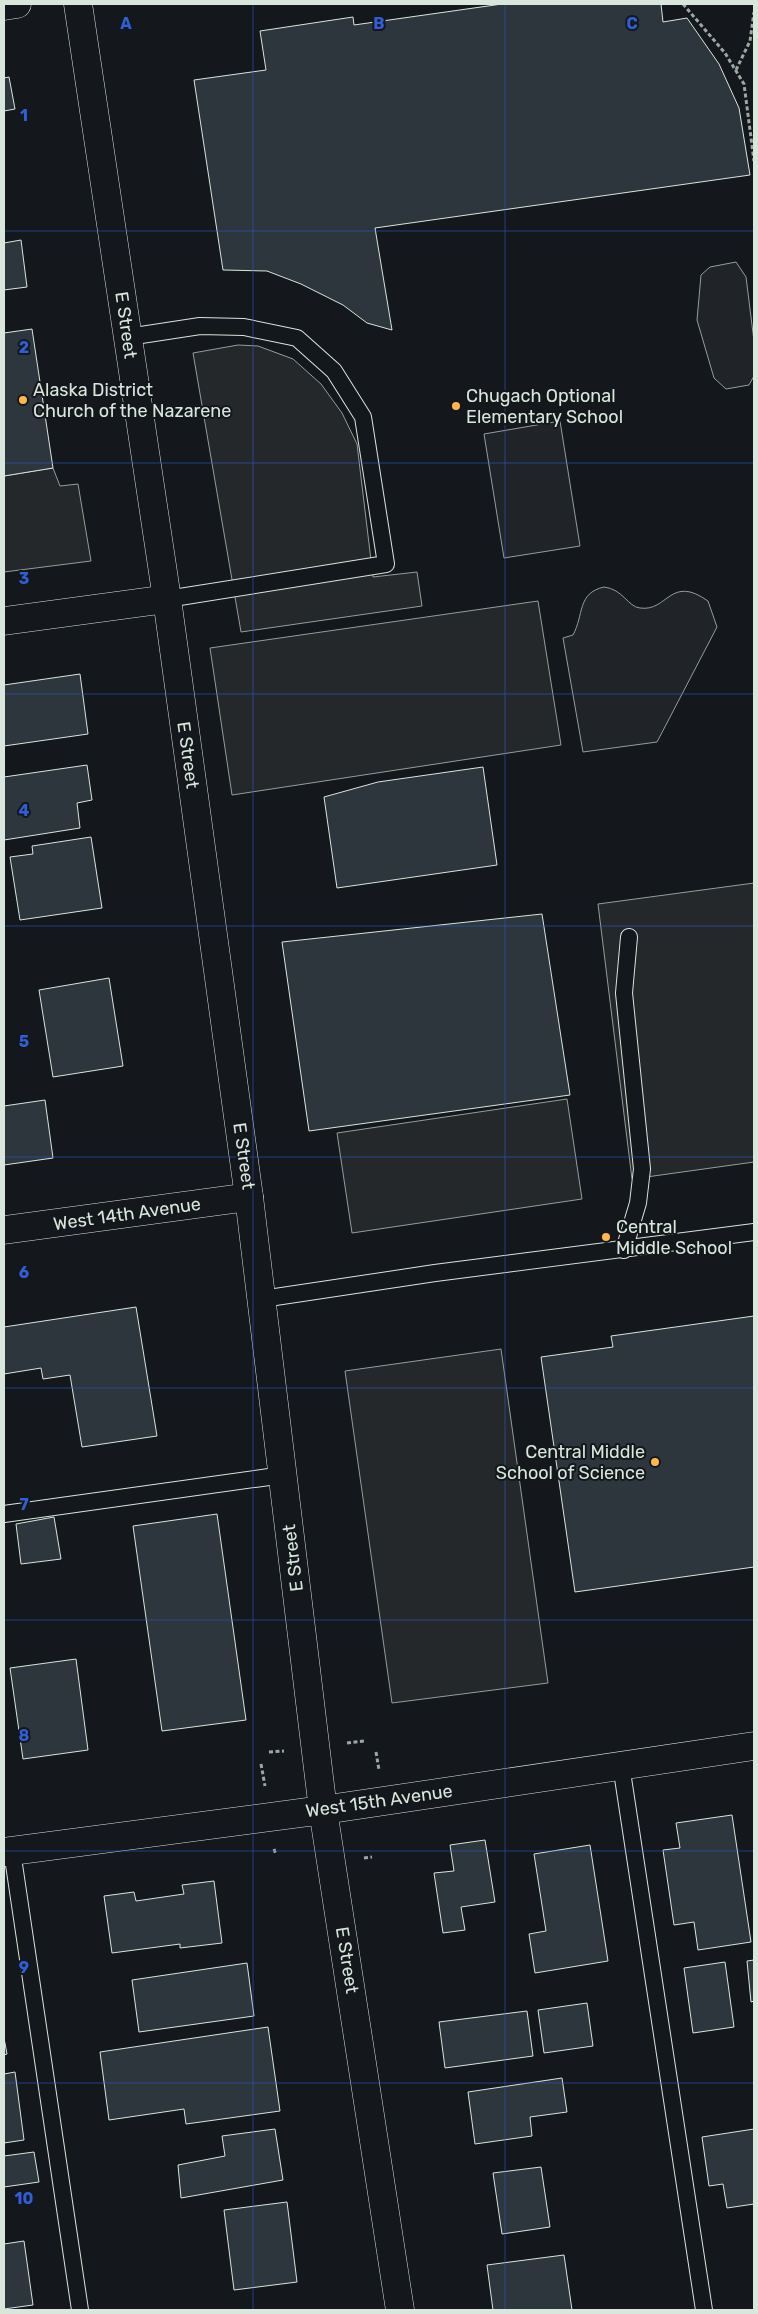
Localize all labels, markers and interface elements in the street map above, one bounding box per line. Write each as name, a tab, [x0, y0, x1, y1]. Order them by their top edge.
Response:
text: A	[120, 14, 132, 33]
text: B	[373, 14, 385, 33]
text: C	[626, 14, 638, 33]
text: 1	[20, 106, 28, 125]
street label: E Street	[110, 290, 142, 360]
text: 2	[19, 338, 29, 357]
place label: Alaska District Church of the Nazarene	[33, 379, 231, 422]
place label: Chugach Optional Elementary School	[466, 385, 623, 428]
marker: Alaska District Church of the Nazarene	[17, 394, 29, 406]
marker: Chugach Optional Elementary School	[450, 400, 462, 412]
text: 3	[19, 569, 29, 588]
street label: E Street	[172, 720, 204, 790]
text: 4	[19, 801, 30, 820]
text: 5	[19, 1032, 29, 1051]
street label: E Street	[228, 1121, 260, 1191]
street label: West 14th Avenue	[52, 1193, 202, 1235]
place label: Central Middle School	[616, 1216, 732, 1259]
marker: Central Middle School	[600, 1231, 612, 1243]
text: 6	[19, 1263, 29, 1282]
place label: Central Middle School of Science	[496, 1441, 645, 1484]
marker: Central Middle School of Science	[649, 1456, 661, 1468]
text: 7	[19, 1495, 29, 1514]
street label: E Street	[278, 1523, 308, 1593]
text: 8	[19, 1726, 30, 1745]
street label: West 15th Avenue	[304, 1780, 454, 1822]
street label: E Street	[331, 1925, 363, 1995]
text: 9	[19, 1958, 29, 1977]
text: 10	[15, 2189, 34, 2208]

